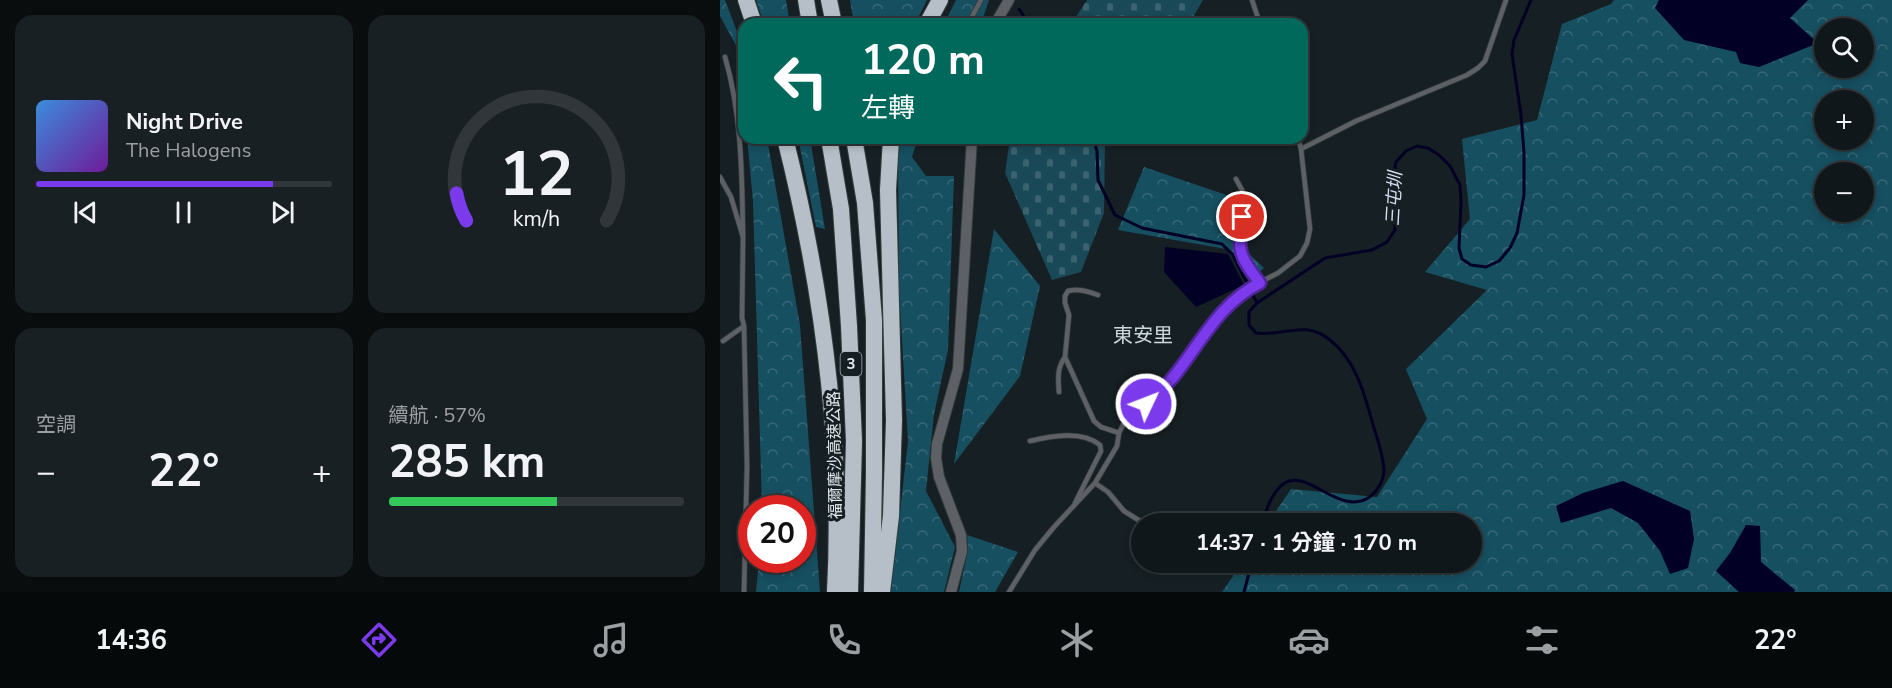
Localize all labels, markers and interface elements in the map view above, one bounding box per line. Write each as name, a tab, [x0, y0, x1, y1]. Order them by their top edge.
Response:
map controls	[1814, 18, 1874, 222]
button: search	[1814, 18, 1874, 78]
text: 120 m	[861, 32, 985, 89]
icon: left	[762, 42, 840, 120]
text: 左轉	[861, 90, 915, 127]
button: +	[1814, 90, 1874, 150]
text: Night Drive	[126, 107, 243, 137]
text: 12	[499, 132, 574, 217]
text: The Halogens	[126, 137, 251, 164]
button: −	[1814, 162, 1874, 222]
water label: 三屯圳	[1381, 168, 1408, 227]
pin	[1216, 191, 1267, 242]
icon: previous	[69, 196, 102, 229]
icon: pause	[167, 196, 200, 229]
icon: next	[266, 196, 299, 229]
icon: arrive	[1225, 200, 1258, 233]
text: km/h	[513, 205, 560, 235]
district label: 東安里	[1113, 322, 1173, 349]
road number: 3	[840, 352, 862, 376]
position arrow	[1114, 372, 1178, 436]
street label: 福爾摩沙高速公路	[823, 391, 847, 519]
text: 續航 · 57%	[389, 402, 486, 429]
text: 空調	[36, 411, 76, 438]
text: 285 km	[389, 432, 545, 493]
text: 22°	[148, 441, 219, 502]
text: −	[36, 450, 56, 495]
text: +	[312, 450, 332, 495]
speed limit sign: 20	[738, 495, 816, 573]
text: 14:37 · 1 分鐘 · 170 m	[1196, 528, 1417, 558]
icon: directions	[358, 619, 400, 661]
icon: music	[590, 619, 632, 661]
icon: phone	[823, 619, 865, 661]
icon: climate	[1056, 619, 1098, 661]
icon: car	[1288, 619, 1330, 661]
icon: filters	[1521, 619, 1563, 661]
text: 14:36	[95, 622, 167, 659]
text: 22°	[1754, 622, 1797, 659]

